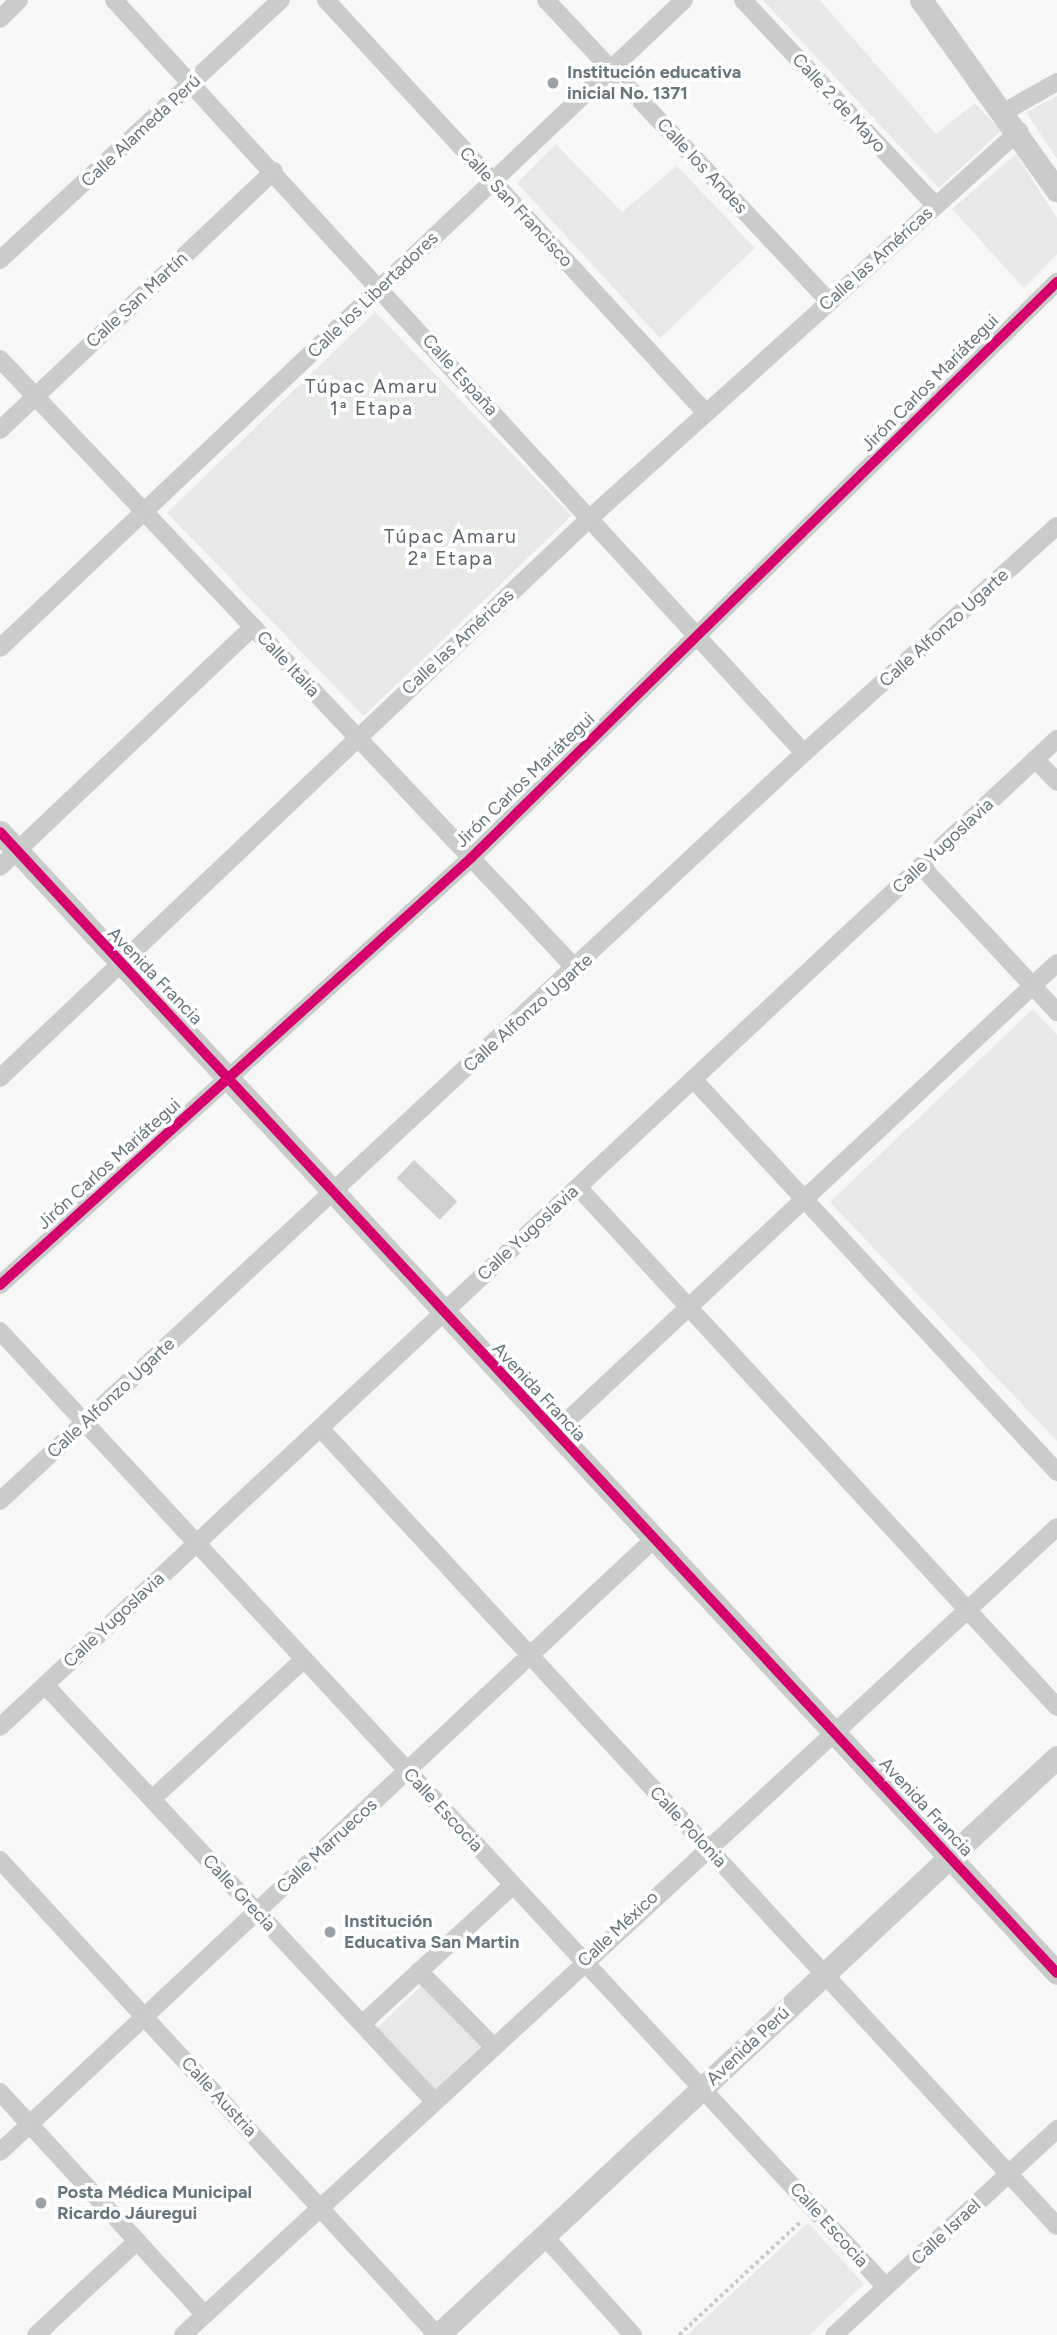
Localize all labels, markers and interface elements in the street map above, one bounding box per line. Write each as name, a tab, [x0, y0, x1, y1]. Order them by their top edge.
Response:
street label: Calle 2 de Mayo	[788, 49, 890, 157]
place label: Institución educativa inicial No. 1371	[567, 62, 741, 104]
street label: Calle Alameda Perú	[77, 70, 205, 192]
marker: Institución educativa inicial No. 1371	[545, 75, 561, 91]
street label: Calle los Andes	[652, 114, 752, 218]
street label: Calle San Francisco	[455, 142, 577, 272]
street label: Calle las Américas	[815, 202, 937, 316]
street label: Calle los Libertadores	[303, 227, 443, 363]
street label: Calle San Martín	[82, 248, 192, 352]
street label: Jirón Carlos Mariátegui	[857, 310, 1003, 456]
street label: Calle España	[418, 330, 502, 420]
district label: Túpac Amaru 1ª Etapa	[306, 376, 438, 420]
district label: Túpac Amaru 2ª Etapa	[385, 526, 517, 570]
street label: Calle Alfonzo Ugarte	[875, 564, 1013, 692]
street label: Calle las Américas	[398, 585, 518, 699]
street label: Calle Italia	[252, 626, 324, 702]
street label: Jirón Carlos Mariátegui	[451, 708, 599, 852]
street label: Calle Yugoslavia	[888, 794, 998, 898]
street label: Avenida Francia	[103, 923, 207, 1029]
street label: Calle Alfonzo Ugarte	[459, 949, 597, 1077]
street label: Jirón Carlos Mariátegui	[33, 1094, 185, 1234]
street label: Calle Yugoslavia	[473, 1181, 583, 1285]
street label: Calle Alfonzo Ugarte	[43, 1333, 179, 1463]
street label: Avenida Francia	[488, 1338, 590, 1446]
street label: Calle Yugoslavia	[59, 1568, 169, 1672]
street label: Avenida Francia	[875, 1753, 977, 1861]
street label: Calle Escocia	[399, 1764, 487, 1856]
street label: Calle Polonia	[645, 1782, 731, 1872]
street label: Calle Marruecos	[272, 1794, 382, 1898]
street label: Calle Grecia	[198, 1850, 280, 1936]
street label: Calle México	[573, 1886, 663, 1972]
place label: Institución Educativa San Martin	[344, 1911, 520, 1954]
marker: Institución Educativa San Martin	[322, 1924, 338, 1940]
street label: Avenida Perú	[702, 2002, 794, 2090]
street label: Calle Austria	[177, 2053, 261, 2141]
street label: Calle Escocia	[785, 2178, 873, 2272]
place label: Posta Médica Municipal Ricardo Jáuregui	[57, 2182, 252, 2224]
marker: Posta Médica Municipal Ricardo Jáuregui	[31, 2193, 51, 2213]
street label: Calle Israel	[907, 2195, 985, 2269]

